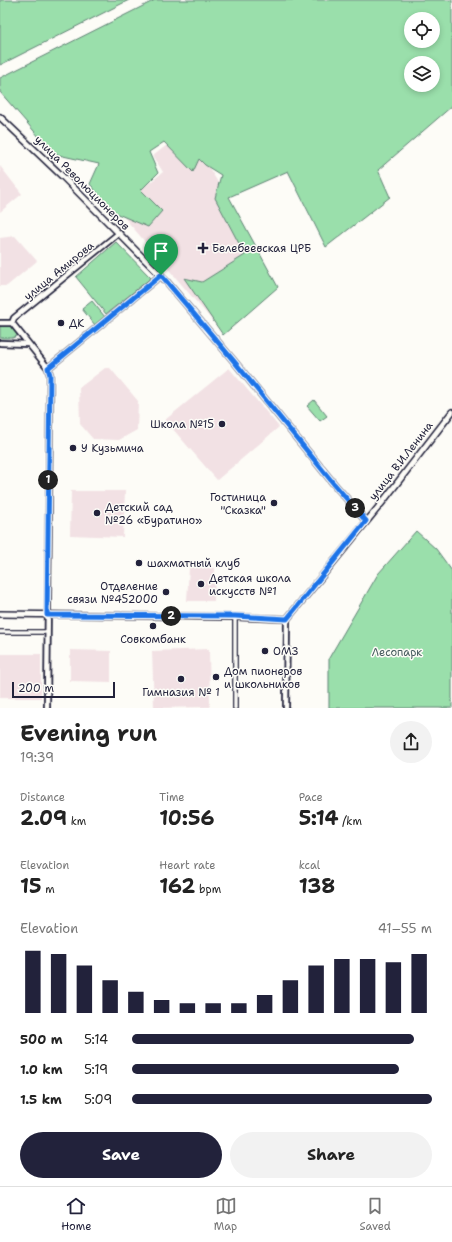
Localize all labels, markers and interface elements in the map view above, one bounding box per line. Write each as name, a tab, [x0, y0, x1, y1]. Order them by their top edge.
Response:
map controls	[404, 12, 440, 92]
button: locate	[404, 12, 440, 48]
button: layers	[404, 56, 440, 92]
street label: улица Революционеров	[31, 132, 133, 234]
pin	[144, 234, 178, 275]
street label: улица Амирова	[21, 238, 97, 304]
icon: arrive	[150, 240, 172, 262]
place label: Белебеевская ЦРБ	[212, 241, 311, 256]
marker: Белебеевская ЦРБ	[197, 242, 209, 254]
place label: ДК	[69, 316, 84, 331]
marker: ДК	[56, 318, 66, 328]
place label: Школа №15	[150, 417, 214, 432]
street label: улица В.И.Ленина	[366, 418, 437, 503]
marker: Школа №15	[217, 419, 227, 429]
place label: У Кузьмича	[81, 441, 144, 456]
marker: У Кузьмича	[68, 443, 78, 453]
pin: 1	[38, 470, 58, 490]
text: 1	[45, 472, 51, 487]
place label: Гостиница "Сказка"	[210, 490, 266, 518]
marker: Гостиница "Сказка"	[269, 498, 279, 508]
pin: 3	[345, 498, 365, 518]
place label: Детский сад №26 «Буратино»	[105, 500, 202, 528]
text: 3	[351, 500, 359, 515]
marker: Детский сад №26 «Буратино»	[92, 508, 102, 518]
place label: шахматный клуб	[147, 556, 240, 571]
marker: шахматный клуб	[134, 558, 144, 568]
place label: Детская школа искусств №1	[209, 571, 291, 599]
place label: Отделение связи №452000	[67, 579, 158, 607]
marker: Детская школа искусств №1	[196, 579, 206, 589]
marker: Отделение связи №452000	[161, 587, 171, 597]
pin: 2	[161, 606, 181, 626]
text: 2	[167, 608, 175, 623]
marker: Совкомбанк	[148, 621, 158, 631]
place label: Совкомбанк	[120, 632, 186, 647]
place label: ОМЗ	[273, 644, 298, 659]
park label: Лесопарк	[372, 645, 422, 660]
marker: ОМЗ	[260, 646, 270, 656]
place label: Дом пионеров и школьников	[224, 664, 302, 692]
marker: Дом пионеров и школьников	[211, 672, 221, 682]
marker: Гимназия № 1	[176, 674, 186, 684]
scale bar	[12, 680, 115, 699]
text: 200 m	[18, 681, 54, 696]
place label: Гимназия № 1	[142, 685, 220, 700]
text: Evening run	[20, 719, 157, 748]
button: share	[390, 721, 432, 763]
text: 19:39	[20, 749, 54, 766]
text: Distance	[20, 790, 65, 805]
text: Time	[159, 790, 185, 805]
text: Pace	[299, 790, 323, 805]
text: 2.09	[20, 805, 67, 831]
text: 10:56	[159, 805, 214, 831]
text: 5:14	[299, 805, 338, 831]
text: km	[67, 814, 86, 829]
text: /km	[338, 814, 362, 829]
text: Elevation	[20, 858, 69, 873]
text: Heart rate	[159, 858, 215, 873]
text: kcal	[299, 858, 320, 873]
text: 15	[20, 873, 42, 899]
text: 162	[159, 873, 195, 899]
text: 138	[299, 873, 335, 899]
text: m	[42, 882, 55, 897]
text: bpm	[195, 882, 221, 897]
text: Elevation	[20, 920, 78, 937]
text: 41–55 m	[378, 920, 432, 937]
text: 500 m	[20, 1031, 63, 1048]
text: 5:14	[84, 1031, 108, 1048]
text: 1.0 km	[20, 1061, 62, 1078]
text: 5:19	[84, 1061, 108, 1078]
text: 1.5 km	[20, 1091, 62, 1108]
text: 5:09	[84, 1091, 112, 1108]
button: Save	[20, 1132, 222, 1178]
button: Share	[230, 1132, 432, 1178]
tab: Home	[61, 1195, 91, 1234]
tab: Map	[214, 1195, 237, 1234]
tab: Saved	[360, 1195, 391, 1234]

